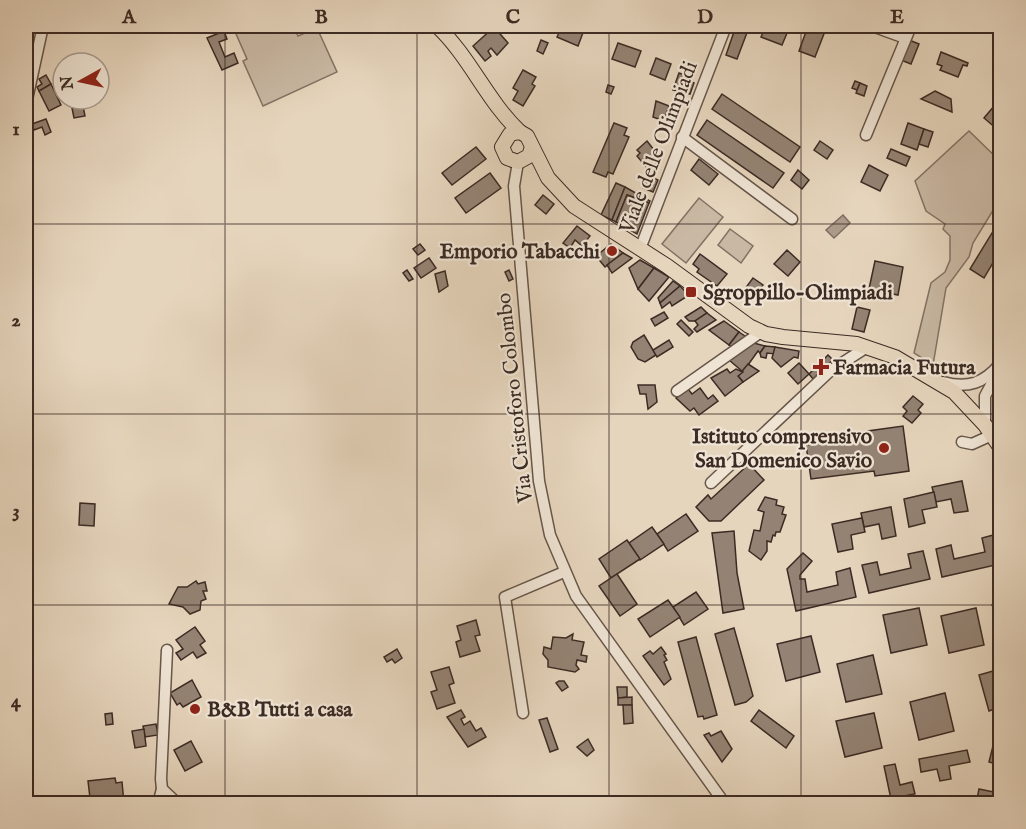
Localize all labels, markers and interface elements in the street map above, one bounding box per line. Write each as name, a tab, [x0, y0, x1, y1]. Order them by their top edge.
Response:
text: A	[121, 5, 137, 30]
text: B	[314, 5, 328, 30]
text: C	[506, 5, 520, 30]
text: D	[697, 5, 713, 30]
text: E	[890, 5, 904, 30]
north arrow	[51, 51, 111, 111]
street label: Viale delle Olimpiadi	[614, 57, 705, 239]
text: N	[57, 74, 79, 92]
text: 1	[12, 117, 20, 142]
place label: Emporio Tabacchi	[440, 239, 600, 266]
marker: Emporio Tabacchi	[605, 244, 619, 258]
place label: Sgroppillo-Olimpiadi	[703, 280, 893, 307]
marker: Sgroppillo-Olimpiadi	[684, 285, 698, 299]
street label: Via Cristoforo Colombo	[491, 291, 540, 505]
text: 2	[11, 308, 21, 333]
place label: Farmacia Futura	[833, 355, 976, 382]
marker: Farmacia Futura	[814, 360, 828, 374]
place label: Istituto comprensivo San Domenico Savio	[692, 424, 873, 475]
marker: Istituto comprensivo San Domenico Savio	[877, 441, 891, 455]
text: 3	[12, 499, 20, 524]
text: 4	[11, 689, 22, 714]
place label: B&B Tutti a casa	[207, 697, 353, 724]
marker: B&B Tutti a casa	[188, 702, 202, 716]

